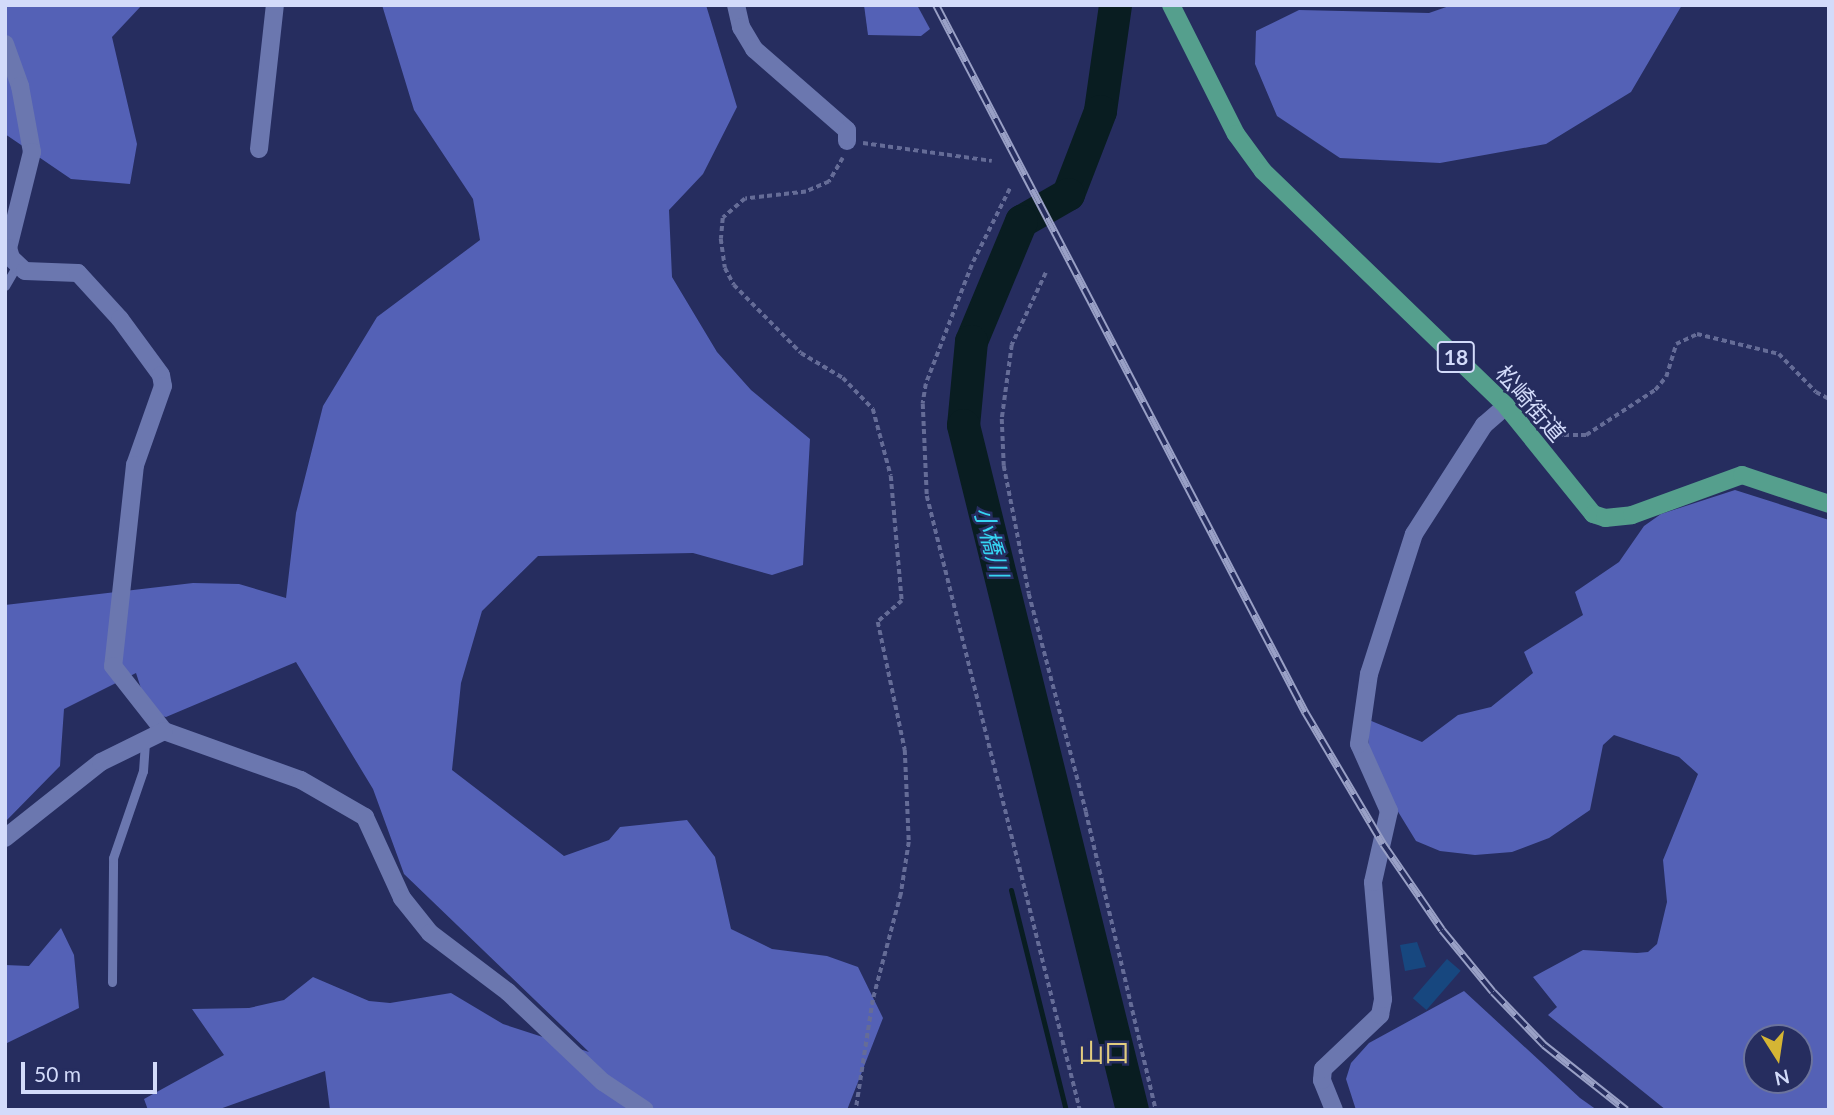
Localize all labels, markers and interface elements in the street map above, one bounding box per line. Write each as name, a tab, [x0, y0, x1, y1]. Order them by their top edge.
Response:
road number: 18	[1437, 340, 1475, 374]
street label: 松崎街道	[1490, 359, 1572, 447]
water label: 小橋川	[969, 504, 1015, 580]
north arrow	[1743, 1024, 1813, 1094]
district label: 山口	[1078, 1037, 1130, 1069]
scale bar	[24, 1048, 161, 1092]
text: 50 m	[34, 1061, 81, 1086]
text: N	[1773, 1065, 1792, 1091]

